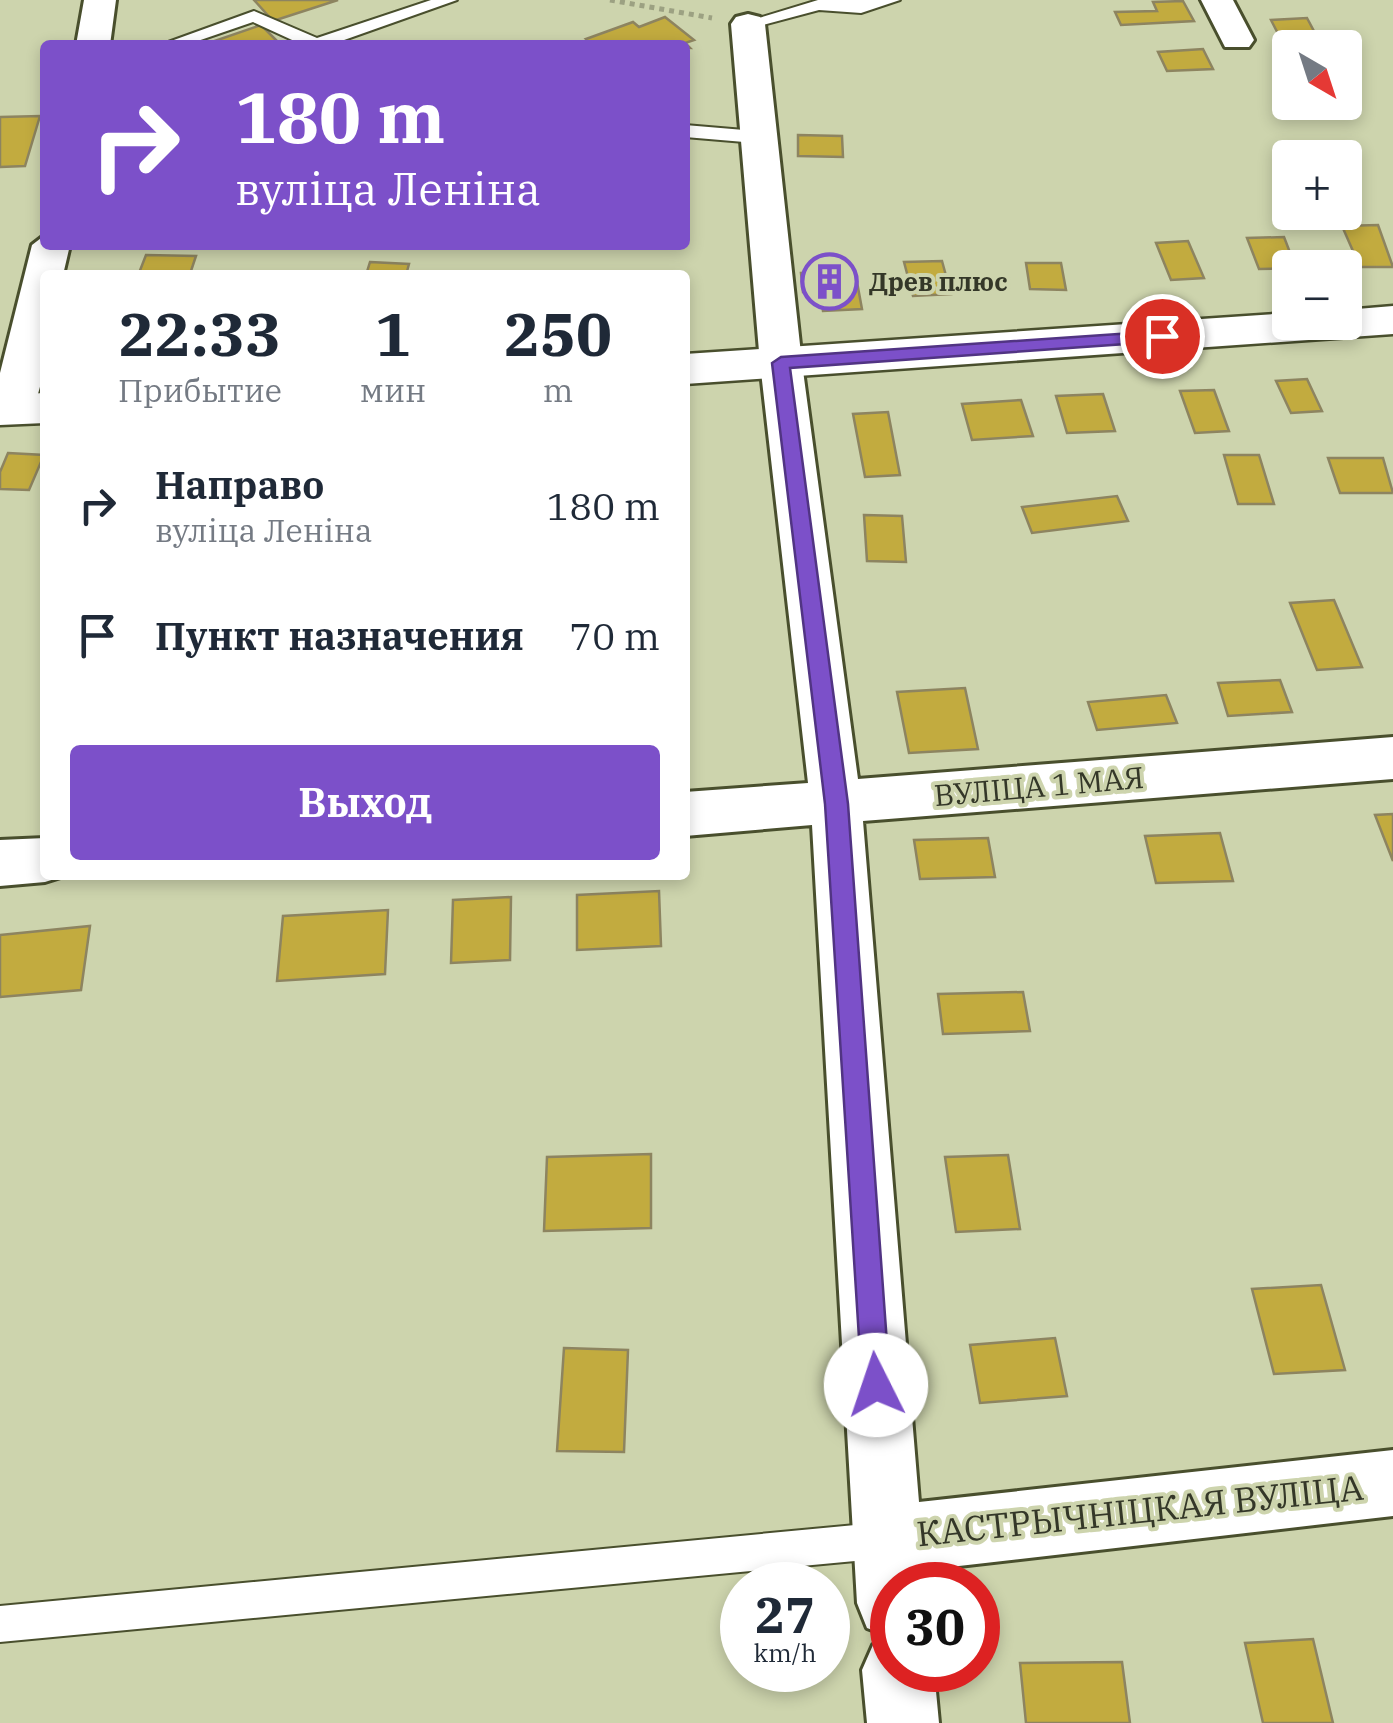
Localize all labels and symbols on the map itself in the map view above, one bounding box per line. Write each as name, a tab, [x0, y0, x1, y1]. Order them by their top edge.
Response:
north arrow	[1272, 30, 1362, 120]
building icon: Древ плюс	[800, 252, 860, 312]
place label: Древ плюс	[869, 265, 1008, 298]
pin	[1120, 294, 1205, 379]
street label: ВУЛІЦА 1 МАЯ	[932, 757, 1145, 814]
position arrow	[824, 1333, 928, 1437]
street label: КАСТРЫЧНІЦКАЯ ВУЛІЦА	[914, 1464, 1366, 1556]
speed limit sign: 30	[870, 1562, 1000, 1692]

